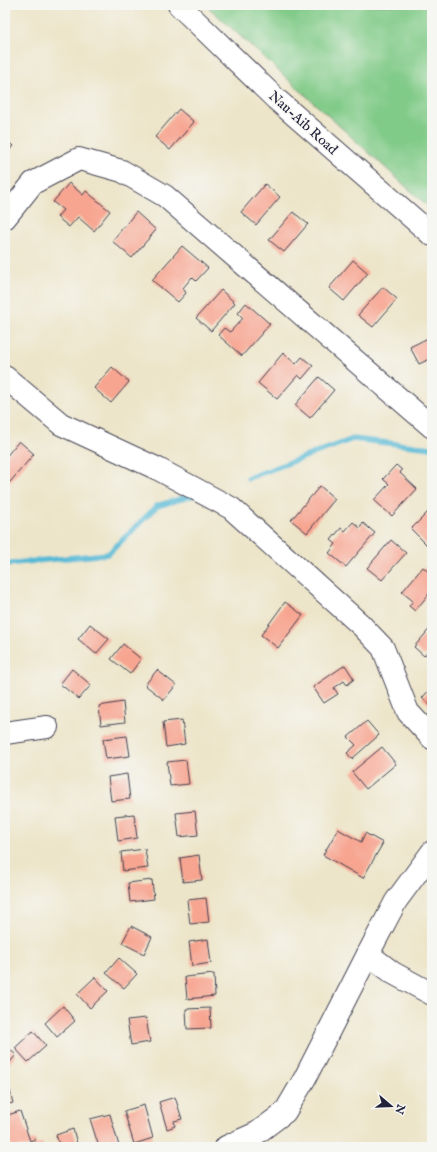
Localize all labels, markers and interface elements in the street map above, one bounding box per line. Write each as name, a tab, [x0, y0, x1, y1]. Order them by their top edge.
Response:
street label: Nau-Aib Road	[265, 87, 342, 159]
north arrow	[371, 1086, 411, 1126]
text: N	[391, 1101, 408, 1116]

